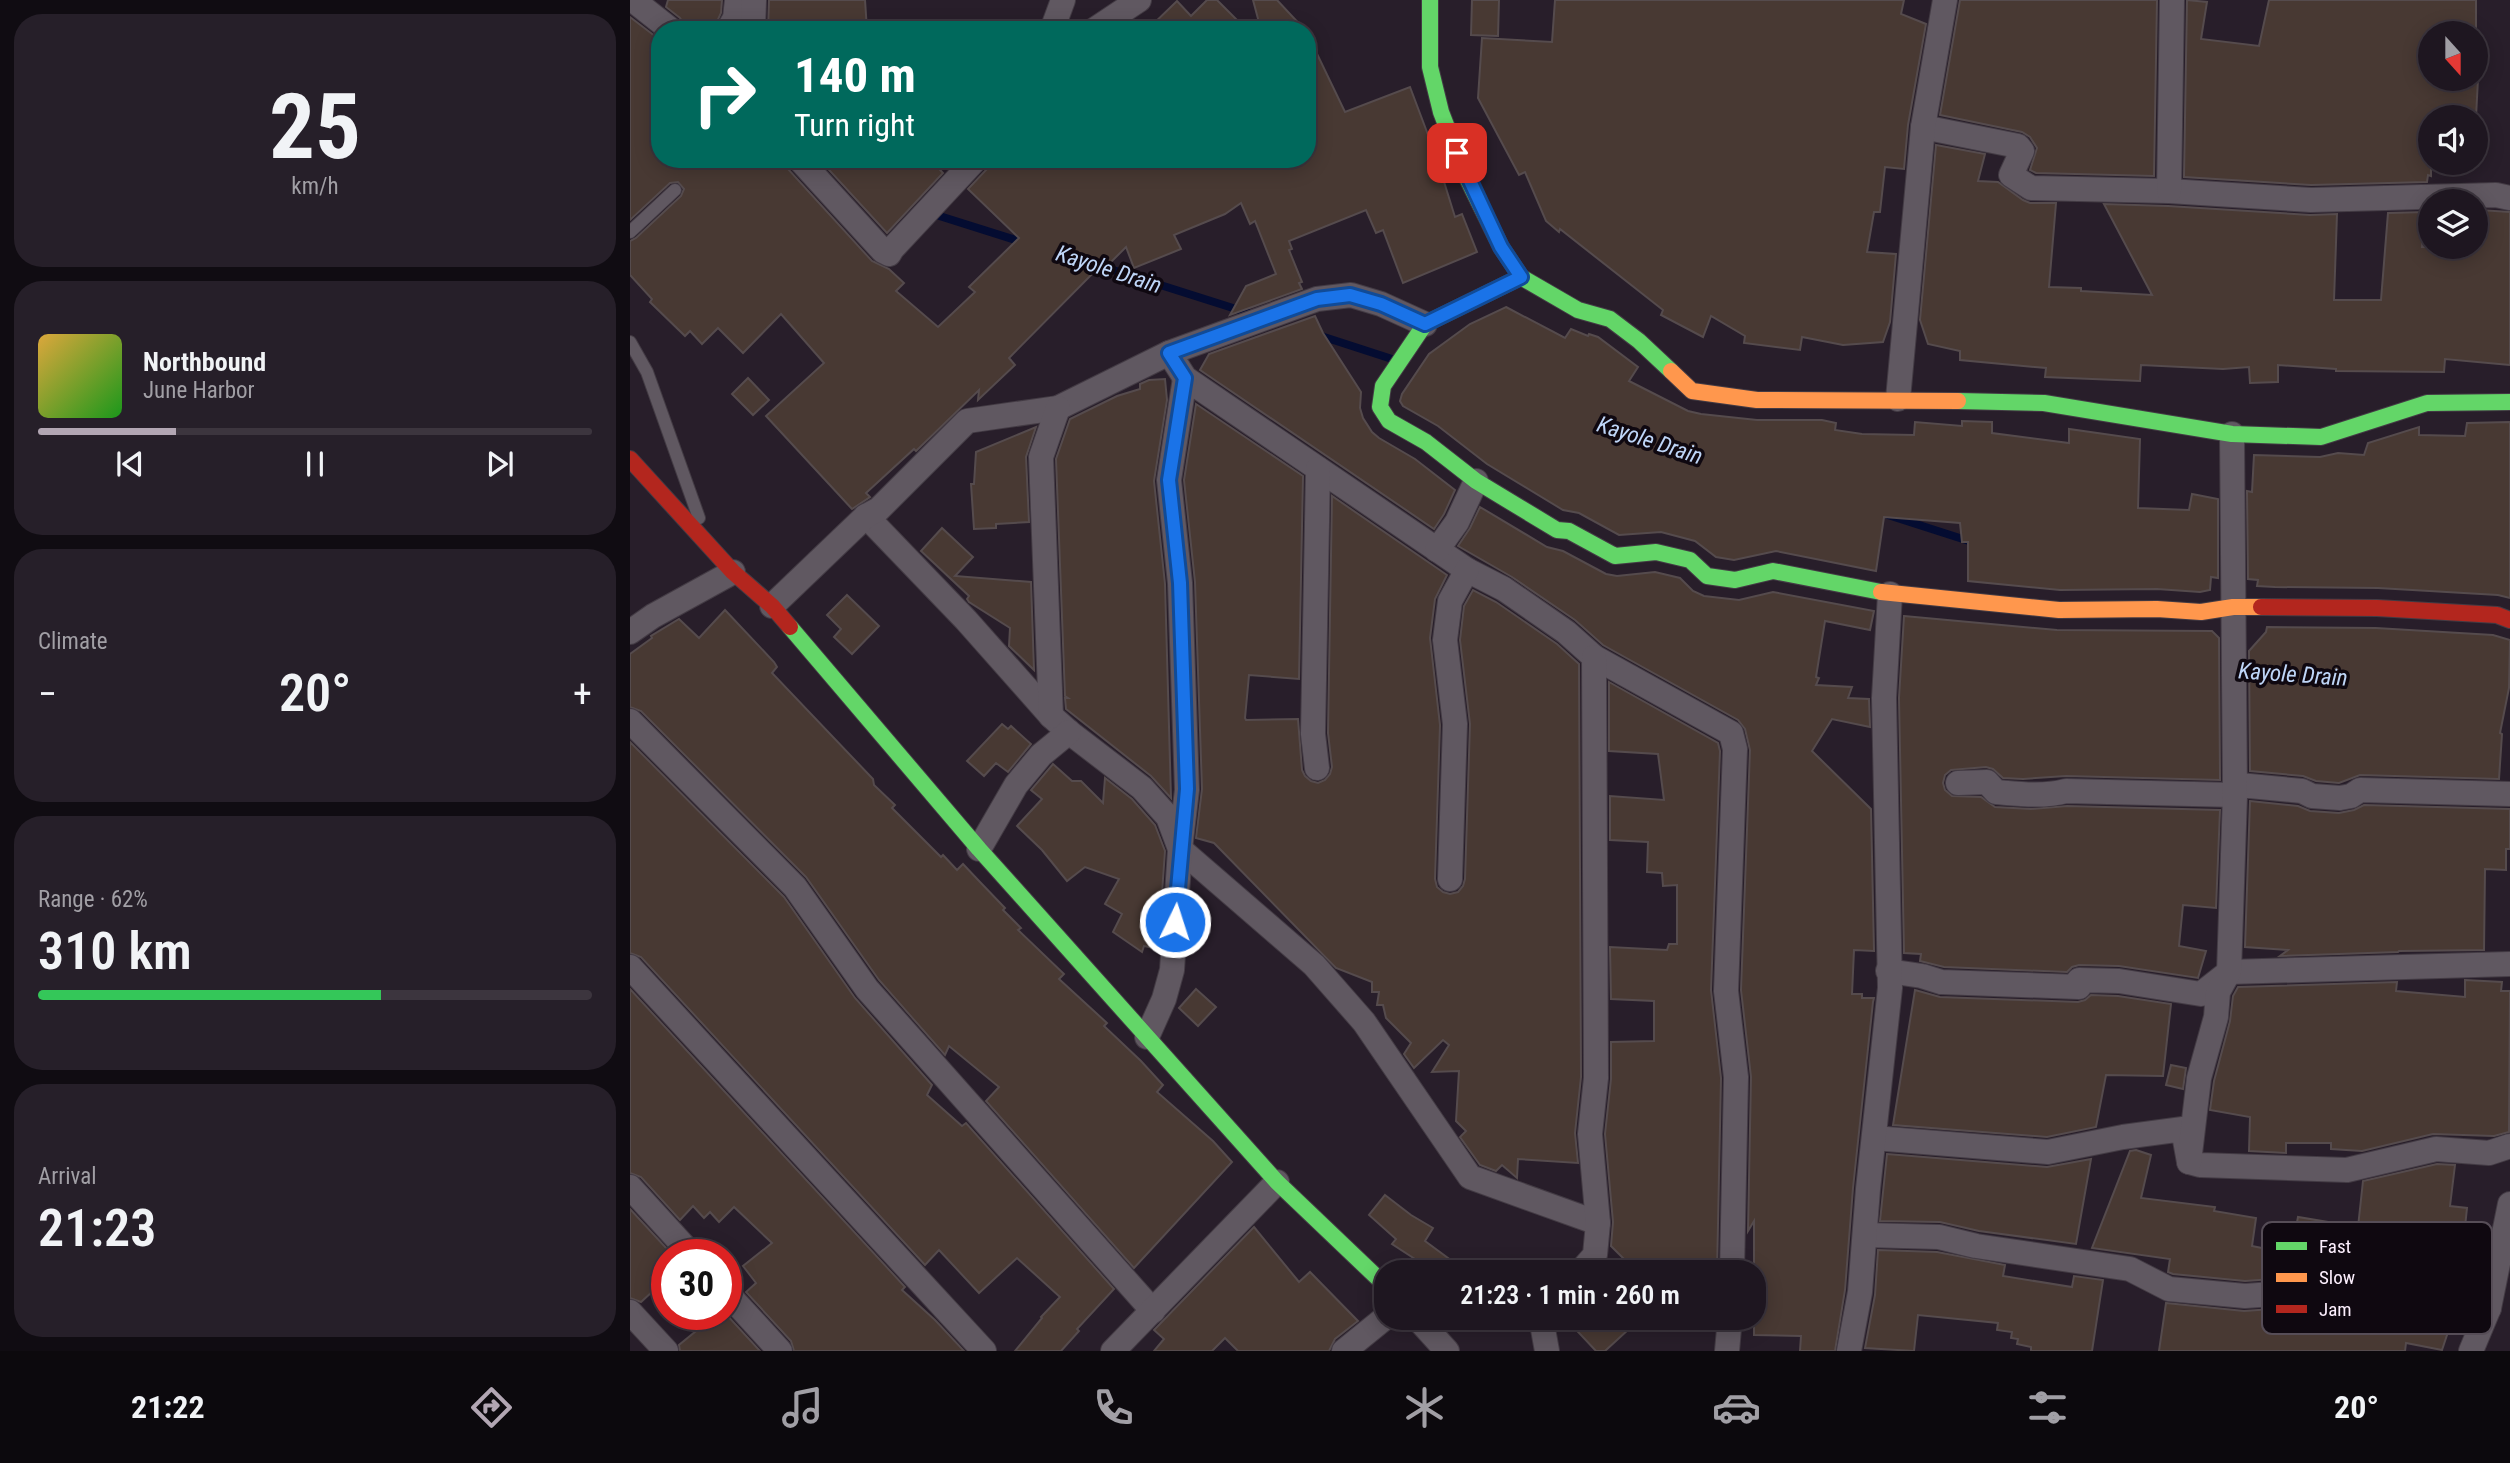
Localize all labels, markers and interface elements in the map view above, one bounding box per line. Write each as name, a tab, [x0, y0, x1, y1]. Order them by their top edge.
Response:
north arrow	[2418, 21, 2488, 91]
map controls	[2418, 21, 2488, 259]
text: 140 m	[794, 47, 916, 104]
icon: right	[679, 49, 770, 140]
text: 25	[269, 74, 361, 180]
button: sound	[2418, 105, 2488, 175]
text: Turn right	[794, 106, 915, 144]
pin	[1427, 123, 1487, 183]
icon: arrive	[1438, 134, 1476, 172]
text: km/h	[291, 173, 339, 200]
button: layers	[2418, 189, 2488, 259]
water label: Kayole Drain	[1053, 240, 1165, 299]
text: Northbound	[143, 347, 266, 377]
text: June Harbor	[143, 377, 255, 404]
water label: Kayole Drain	[1594, 411, 1706, 470]
icon: previous	[111, 445, 149, 483]
icon: pause	[296, 445, 334, 483]
icon: next	[481, 445, 519, 483]
text: Climate	[38, 628, 108, 655]
water label: Kayole Drain	[2237, 657, 2349, 692]
text: 20°	[279, 663, 351, 724]
text: −	[38, 672, 57, 716]
text: +	[573, 672, 592, 716]
position arrow	[1138, 885, 1212, 959]
text: Range · 62%	[38, 886, 148, 913]
text: 310 km	[38, 921, 192, 982]
text: Arrival	[38, 1163, 97, 1190]
text: 21:23	[38, 1198, 156, 1259]
legend	[2262, 1222, 2492, 1334]
text: Fast	[2319, 1235, 2351, 1258]
speed limit sign: 30	[651, 1239, 742, 1330]
text: Slow	[2319, 1266, 2355, 1289]
text: 21:23 · 1 min · 260 m	[1460, 1280, 1680, 1310]
text: Jam	[2319, 1298, 2352, 1321]
icon: directions	[467, 1383, 516, 1432]
icon: music	[778, 1383, 827, 1432]
icon: phone	[1089, 1383, 1138, 1432]
icon: climate	[1400, 1383, 1449, 1432]
icon: car	[1712, 1383, 1761, 1432]
icon: filters	[2023, 1383, 2072, 1432]
text: 21:22	[131, 1388, 205, 1426]
text: 20°	[2334, 1388, 2379, 1426]

